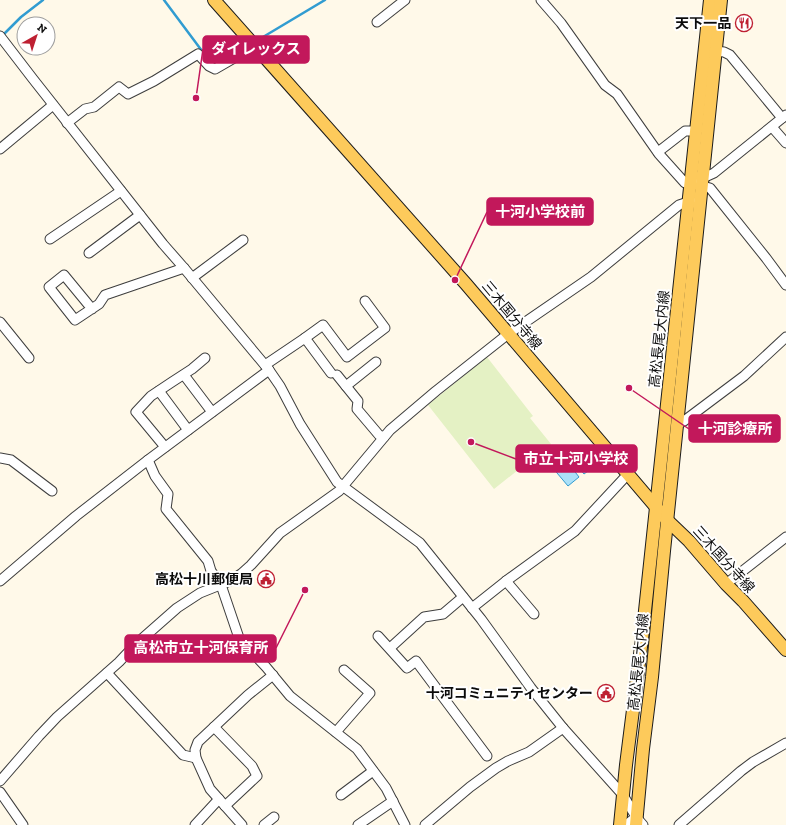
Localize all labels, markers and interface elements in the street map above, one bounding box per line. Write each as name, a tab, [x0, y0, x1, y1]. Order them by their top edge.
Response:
restaurant icon: 天下一品	[734, 13, 754, 33]
place label: 天下一品	[675, 15, 731, 32]
north arrow	[16, 16, 56, 56]
text: N	[35, 21, 50, 37]
callout: ダイレックス	[203, 36, 309, 63]
text: ダイレックス	[211, 40, 301, 58]
callout: 十河小学校前	[487, 198, 593, 225]
text: 十河小学校前	[495, 203, 585, 221]
street label: 三木国分寺線	[478, 278, 545, 353]
street label: 高松長尾大内線	[646, 289, 673, 389]
callout: 十河診療所	[689, 415, 780, 442]
text: 十河診療所	[697, 420, 773, 438]
callout: 市立十河小学校	[516, 445, 637, 472]
text: 市立十河小学校	[523, 450, 629, 468]
street label: 三木国分寺線	[689, 522, 758, 596]
public building icon: 高松十川郵便局	[256, 569, 276, 589]
place label: 高松十川郵便局	[155, 571, 253, 588]
street label: 高松長尾大内線	[625, 612, 652, 712]
callout: 高松市立十河保育所	[125, 635, 276, 662]
text: 高松市立十河保育所	[133, 639, 269, 657]
public building icon: 十河コミュニティセンター	[596, 683, 616, 703]
place label: 十河コミュニティセンター	[426, 685, 593, 702]

